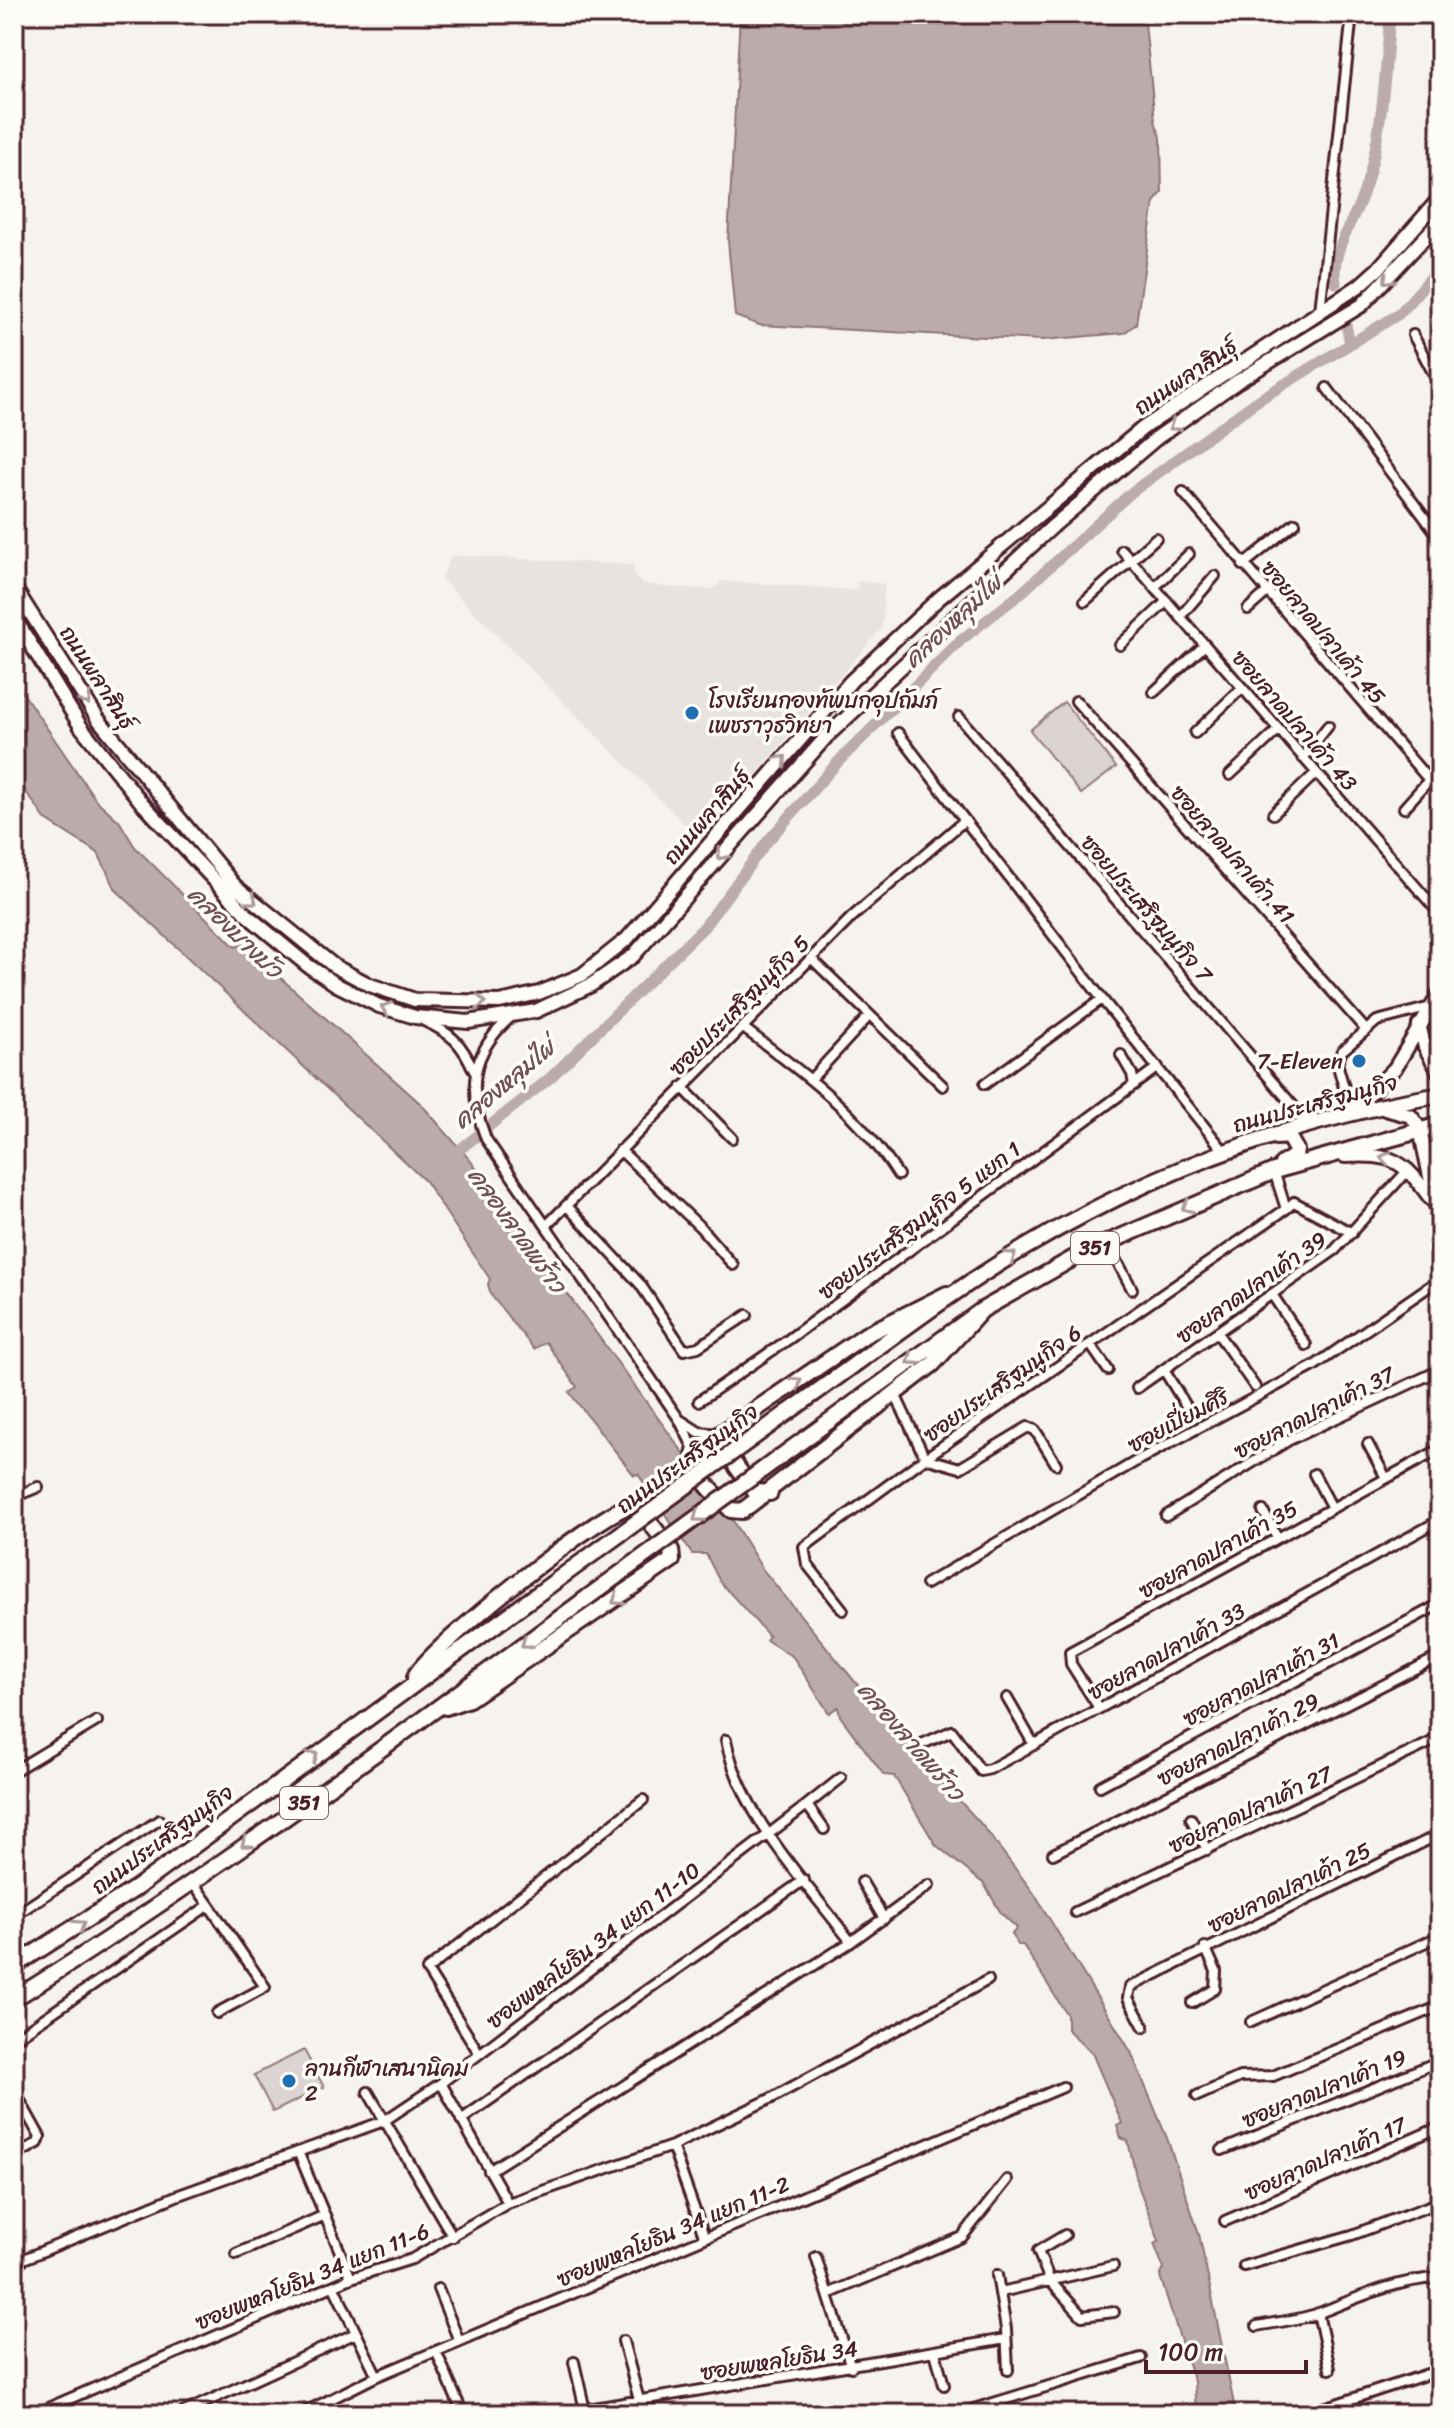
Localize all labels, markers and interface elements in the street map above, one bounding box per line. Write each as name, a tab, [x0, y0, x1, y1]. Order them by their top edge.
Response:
one-way arrow	[1383, 270, 1397, 284]
street label: ถนนผลาสินธุ์	[1125, 325, 1249, 426]
one-way arrow	[1169, 416, 1183, 431]
street label: ซอยลาดปลาเค้า 45	[1251, 551, 1396, 713]
water label: คลองหลุมไผ่	[893, 559, 1018, 678]
street label: ถนนผลาสินธุ์	[49, 617, 148, 741]
street label: ซอยลาดปลาเค้า 43	[1222, 640, 1368, 800]
place label: โรงเรียนกองทัพบกอุปถัมภ์ เพชราวุธวิทยา	[708, 681, 942, 745]
one-way arrow	[77, 691, 92, 706]
marker: โรงเรียนกองทัพบกอุปถัมภ์ เพชราวุธวิทยา	[683, 704, 701, 722]
one-way arrow	[772, 754, 786, 769]
street label: ถนนผลาสินธุ์	[653, 756, 763, 874]
street label: ซอยลาดปลาเค้า 41	[1160, 775, 1305, 933]
street label: ซอยประเสริฐมนูกิจ 7	[1071, 825, 1224, 993]
one-way arrow	[718, 845, 732, 860]
water label: คลองบางบัว	[177, 875, 294, 990]
one-way arrow	[242, 890, 257, 905]
street label: ซอยประเสริฐมนูกิจ 5	[659, 925, 819, 1085]
one-way arrow	[475, 993, 488, 1011]
one-way arrow	[380, 1001, 394, 1017]
water label: คลองหลุมไผ่	[443, 1024, 570, 1140]
place label: 7-Eleven	[1257, 1042, 1343, 1081]
marker: 7-Eleven	[1350, 1052, 1368, 1070]
street label: ถนนประเสริฐมนูกิจ	[1228, 1063, 1402, 1144]
street label: ซอยประเสริฐมนูกิจ 5 แยก 1	[809, 1131, 1029, 1310]
one-way arrow	[1378, 1150, 1392, 1167]
water label: คลองลาดพร้าว	[457, 1158, 579, 1304]
one-way arrow	[1181, 1197, 1195, 1213]
street label: ซอยลาดปลาเค้า 39	[1167, 1221, 1335, 1354]
road number: 351	[1071, 1232, 1119, 1264]
one-way arrow	[1003, 1251, 1017, 1266]
street label: ซอยประเสริฐมนูกิจ 6	[915, 1314, 1090, 1453]
one-way arrow	[906, 1351, 921, 1365]
street label: ซอยลาดปลาเค้า 37	[1227, 1354, 1403, 1470]
street label: ซอยเปี่ยมศิริ	[1120, 1376, 1237, 1464]
one-way arrow	[788, 1377, 802, 1392]
street label: ถนนประเสริฐมนูกิจ	[607, 1393, 767, 1524]
street label: ซอยลาดปลาเค้า 35	[1131, 1489, 1305, 1609]
one-way arrow	[692, 1507, 706, 1522]
one-way arrow	[611, 1590, 625, 1605]
street label: ซอยลาดปลาเค้า 33	[1080, 1592, 1253, 1711]
street label: ซอยลาดปลาเค้า 31	[1176, 1622, 1347, 1737]
one-way arrow	[520, 1634, 534, 1648]
water label: คลองลาดพร้าว	[847, 1671, 977, 1812]
street label: ซอยลาดปลาเค้า 29	[1150, 1682, 1326, 1797]
one-way arrow	[304, 1751, 319, 1765]
street label: ซอยลาดปลาเค้า 27	[1162, 1754, 1340, 1865]
street label: ถนนประเสริฐมนูกิจ	[82, 1774, 242, 1905]
road number: 351	[280, 1787, 328, 1819]
street label: ซอยลาดปลาเค้า 25	[1201, 1831, 1378, 1944]
one-way arrow	[240, 1833, 254, 1848]
street label: ซอยพหลโยธิน 34 แยก 11-10	[477, 1851, 709, 2039]
one-way arrow	[71, 1919, 86, 1934]
street label: ซอยลาดปลาเค้า 19	[1236, 2038, 1413, 2139]
place label: ลานกีฬาเสนานิคม 2	[305, 2049, 469, 2113]
marker: ลานกีฬาเสนานิคม 2	[280, 2072, 298, 2090]
street label: ซอยลาดปลาเค้า 17	[1238, 2105, 1414, 2212]
street label: ซอยพหลโยธิน 34 แยก 11-2	[551, 2165, 796, 2298]
street label: ซอยพหลโยธิน 34 แยก 11-6	[189, 2212, 435, 2341]
scale bar	[1146, 2324, 1306, 2374]
street label: ซอยพหลโยธิน 34	[698, 2329, 861, 2392]
text: 100 m	[1158, 2331, 1223, 2373]

